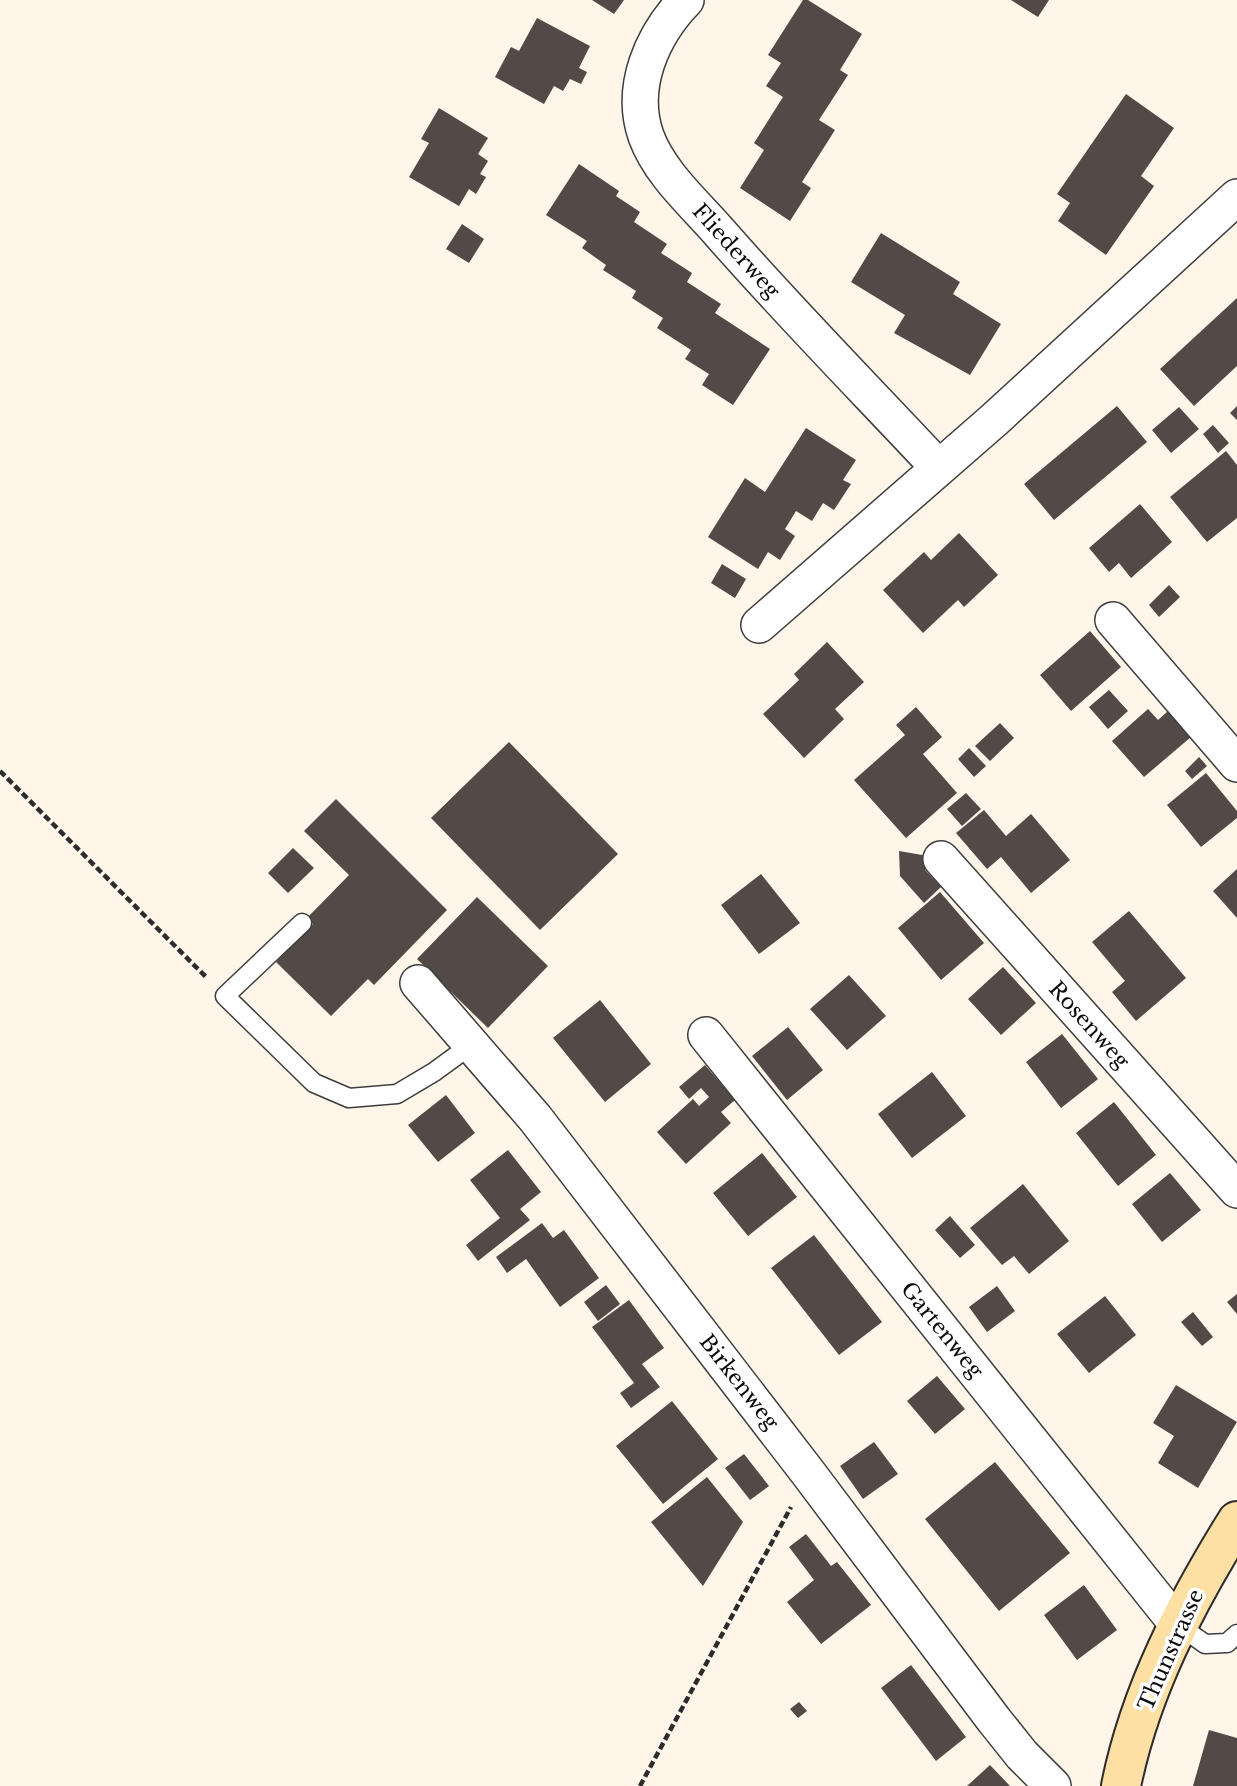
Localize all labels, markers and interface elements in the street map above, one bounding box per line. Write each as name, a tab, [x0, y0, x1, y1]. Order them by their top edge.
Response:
street label: Fliederweg	[687, 198, 786, 304]
street label: Rosenweg	[1043, 976, 1135, 1074]
street label: Gartenweg	[895, 1277, 989, 1384]
street label: Birkenweg	[694, 1329, 784, 1435]
street label: Thunstrasse	[1133, 1585, 1209, 1715]

